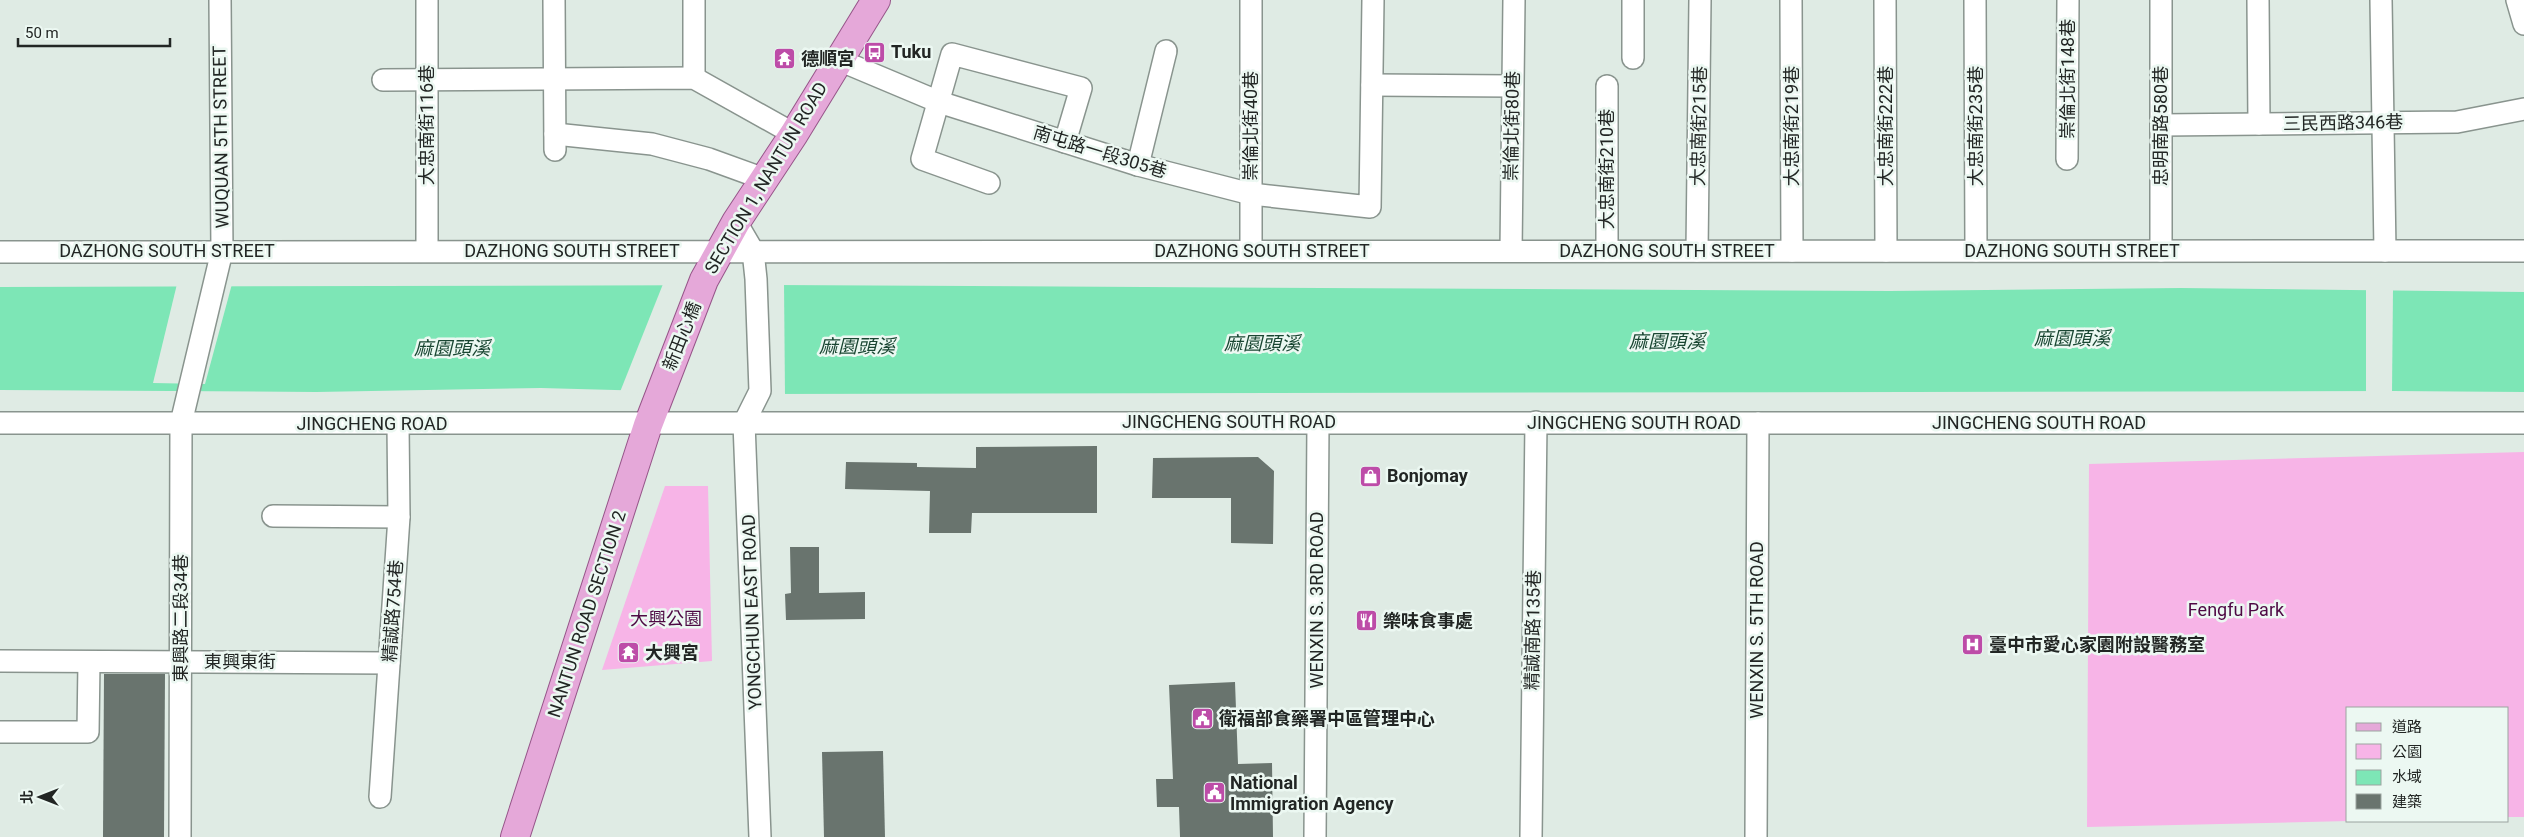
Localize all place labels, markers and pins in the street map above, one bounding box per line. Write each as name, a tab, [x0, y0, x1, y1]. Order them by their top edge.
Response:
bus stop icon: Tuku	[863, 40, 887, 64]
place label: Tuku	[891, 41, 931, 62]
temple icon: 德順宮	[773, 47, 797, 71]
place label: 德順宮	[801, 48, 855, 69]
shop icon: Bonjomay	[1359, 464, 1383, 488]
place label: Bonjomay	[1387, 465, 1469, 486]
restaurant icon: 樂味食事處	[1355, 609, 1379, 633]
place label: 樂味食事處	[1383, 610, 1473, 631]
hospital icon: 臺中市愛心家園附設醫務室	[1961, 633, 1985, 657]
place label: 臺中市愛心家園附設醫務室	[1989, 634, 2205, 655]
temple icon: 大興宮	[617, 641, 641, 665]
place label: 大興宮	[645, 642, 699, 663]
public building icon: 衛福部食藥署中區管理中心	[1191, 707, 1215, 731]
place label: 衛福部食藥署中區管理中心	[1218, 708, 1435, 729]
place label: National Immigration Agency	[1230, 772, 1395, 814]
public building icon: National Immigration Agency	[1202, 781, 1226, 805]

